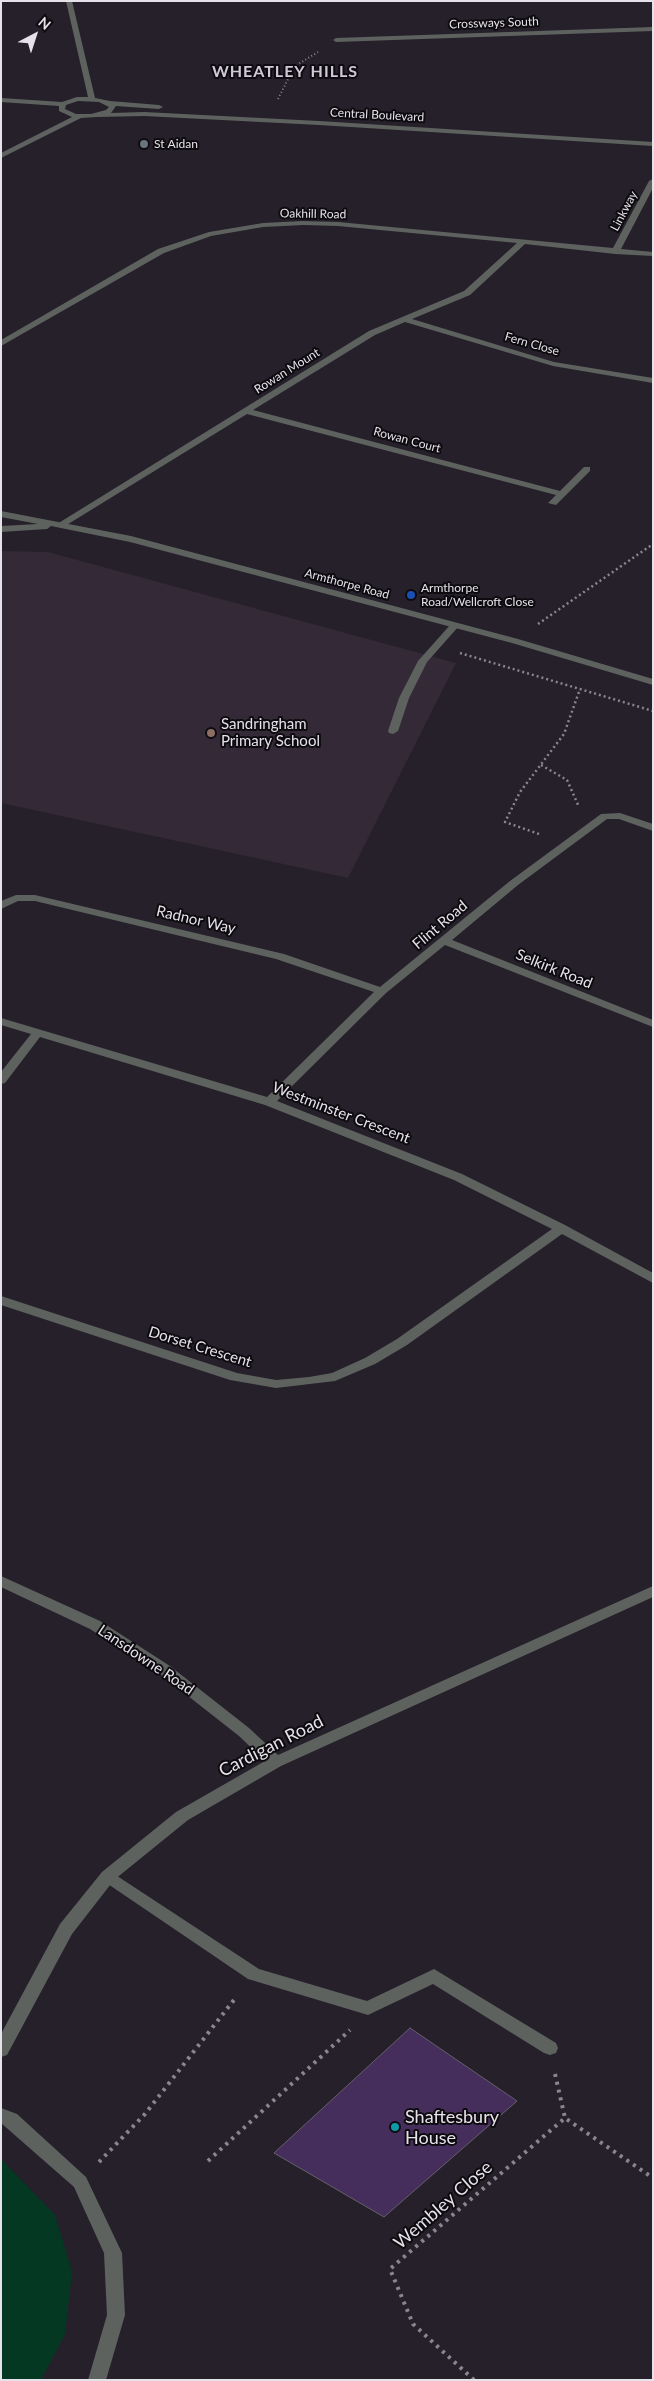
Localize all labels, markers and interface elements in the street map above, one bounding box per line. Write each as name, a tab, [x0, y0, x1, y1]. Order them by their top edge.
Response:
north arrow	[10, 10, 60, 60]
text: N	[35, 13, 55, 33]
street label: Crossways South	[449, 14, 539, 32]
district label: WHEATLEY HILLS	[210, 62, 360, 82]
street label: Central Boulevard	[330, 105, 424, 125]
place label: St Aidan	[154, 137, 198, 151]
marker: St Aidan	[138, 138, 150, 150]
street label: Linkway	[608, 189, 640, 233]
street label: Oakhill Road	[280, 206, 346, 222]
street label: Fern Close	[503, 329, 561, 359]
street label: Rowan Mount	[252, 345, 322, 397]
street label: Rowan Court	[372, 424, 442, 456]
street label: Armthorpe Road	[303, 566, 391, 602]
place label: Armthorpe Road/Wellcroft Close	[421, 581, 534, 609]
marker: Armthorpe Road/Wellcroft Close	[405, 589, 417, 601]
place label: Sandringham Primary School	[221, 715, 320, 750]
marker: Sandringham Primary School	[205, 727, 217, 739]
street label: Flint Road	[409, 897, 471, 953]
street label: Radnor Way	[155, 902, 237, 938]
street label: Selkirk Road	[513, 945, 595, 993]
street label: Westminster Crescent	[270, 1078, 412, 1148]
street label: Dorset Crescent	[146, 1323, 254, 1371]
street label: Lansdowne Road	[95, 1621, 197, 1699]
street label: Cardigan Road	[215, 1710, 327, 1782]
place label: Shaftesbury House	[405, 2106, 499, 2148]
marker: Shaftesbury House	[389, 2121, 401, 2133]
street label: Wembley Close	[389, 2156, 497, 2254]

